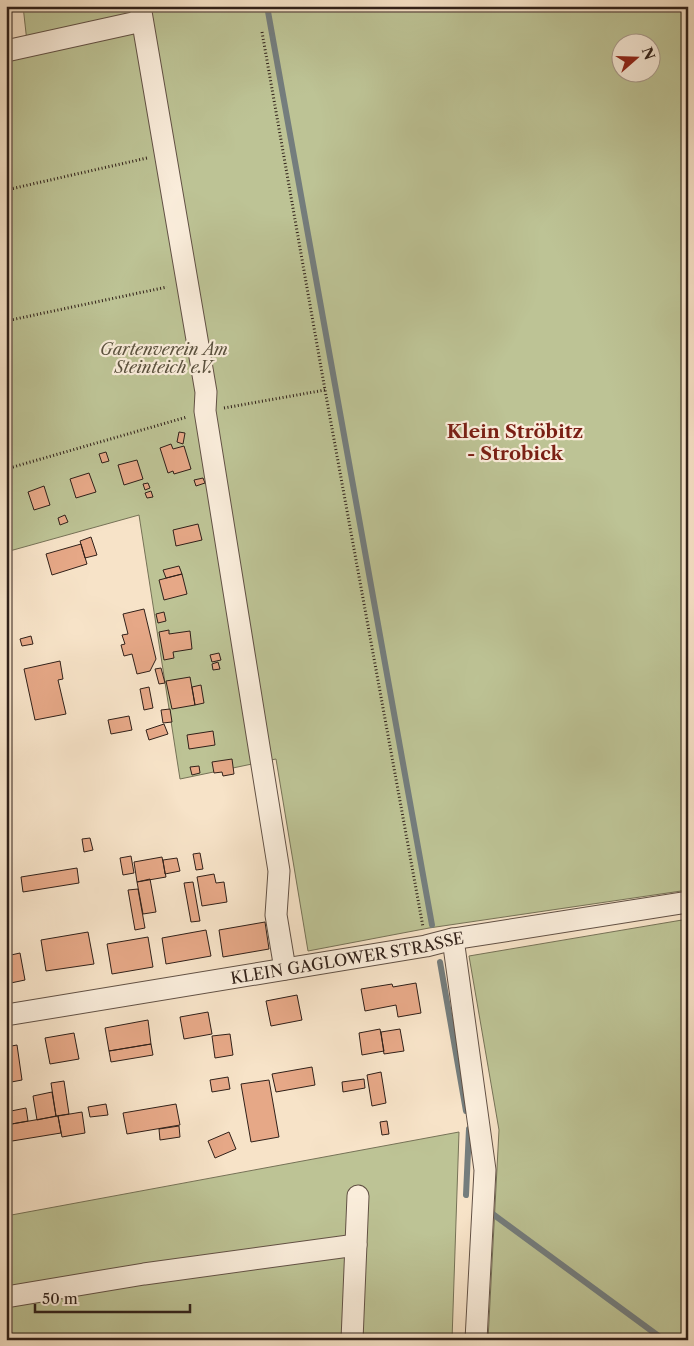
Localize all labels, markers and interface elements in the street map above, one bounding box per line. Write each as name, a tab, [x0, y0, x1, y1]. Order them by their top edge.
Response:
north arrow	[612, 32, 662, 82]
text: N	[638, 45, 659, 62]
park label: Gartenverein Am Steinteich e.V.	[100, 339, 228, 377]
district label: Klein Ströbitz - Strobick	[447, 420, 583, 465]
street label: KLEIN GAGLOWER STRASSE	[229, 927, 465, 988]
scale bar	[35, 1281, 190, 1313]
text: 50 m	[42, 1289, 78, 1308]

